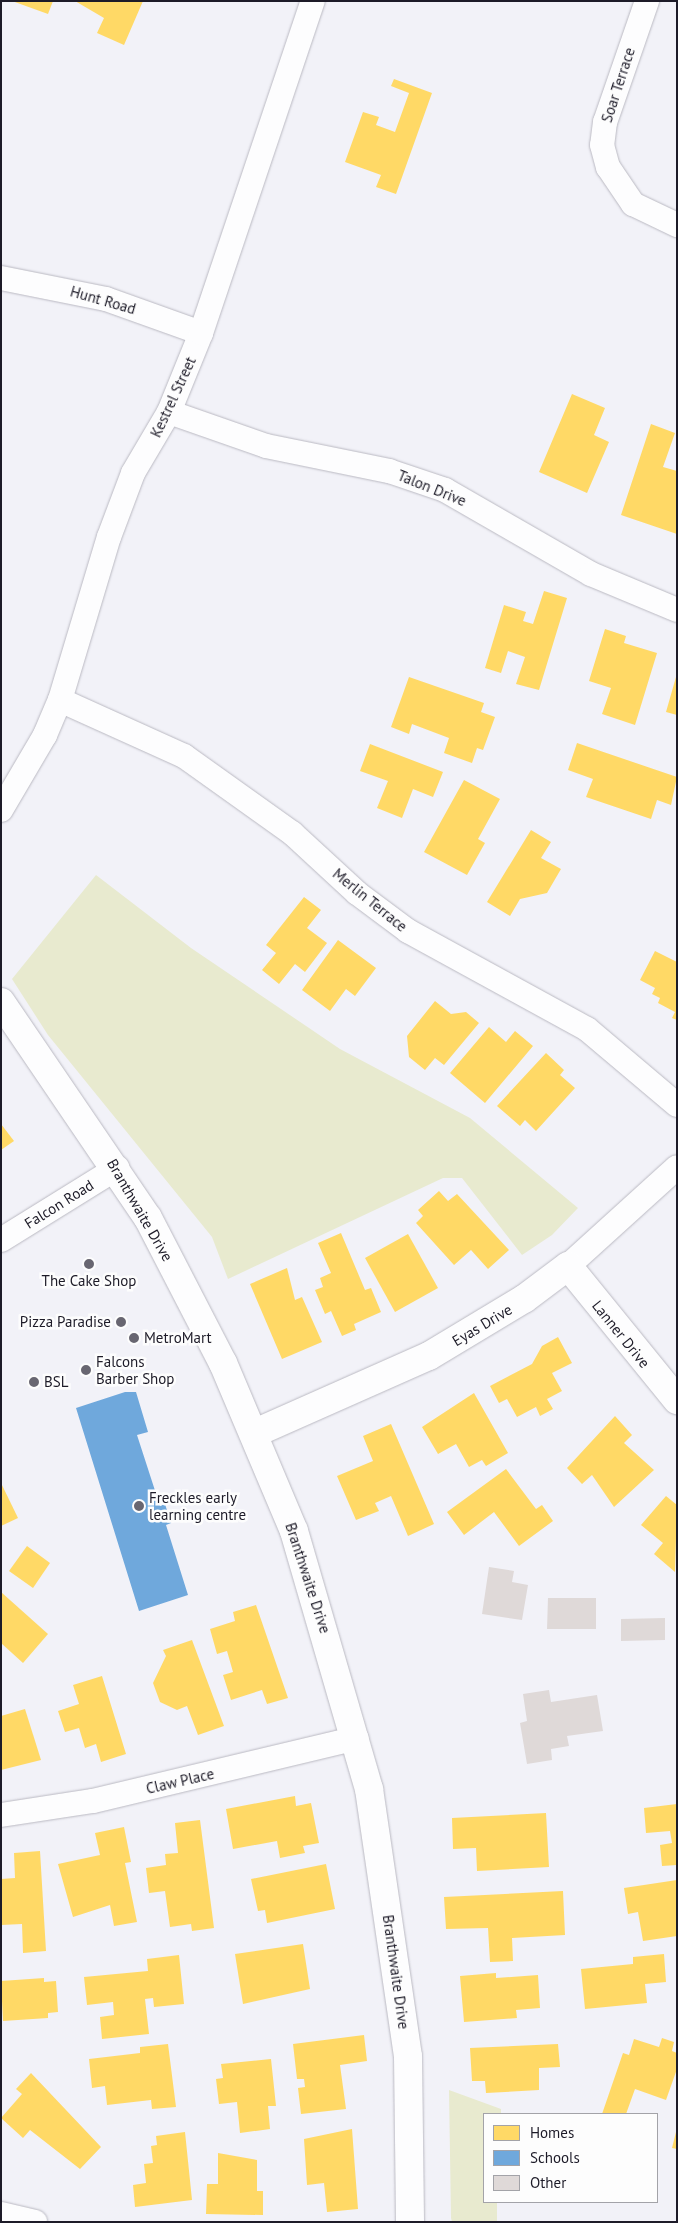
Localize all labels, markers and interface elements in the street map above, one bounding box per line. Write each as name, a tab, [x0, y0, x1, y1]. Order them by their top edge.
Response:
street label: Soar Terrace	[597, 45, 639, 125]
street label: Hunt Road	[68, 282, 138, 318]
street label: Kestrel Street	[146, 354, 200, 440]
street label: Talon Drive	[395, 466, 469, 510]
street label: Merlin Terrace	[329, 864, 411, 936]
street label: Branthwaite Drive	[103, 1156, 177, 1264]
street label: Falcon Road	[21, 1176, 97, 1232]
marker: The Cake Shop	[83, 1258, 95, 1270]
place label: The Cake Shop	[42, 1272, 136, 1290]
street label: Lanner Drive	[588, 1297, 654, 1371]
street label: Eyas Drive	[449, 1300, 515, 1350]
place label: Pizza Paradise	[20, 1313, 111, 1331]
marker: Pizza Paradise	[115, 1316, 127, 1328]
place label: MetroMart	[144, 1329, 212, 1347]
marker: MetroMart	[128, 1332, 140, 1344]
place label: Falcons Barber Shop	[96, 1352, 174, 1387]
marker: Falcons Barber Shop	[80, 1364, 92, 1376]
place label: BSL	[44, 1373, 68, 1391]
marker: BSL	[28, 1376, 40, 1388]
place label: Freckles early learning centre	[149, 1488, 246, 1523]
marker: Freckles early learning centre	[133, 1500, 145, 1512]
street label: Branthwaite Drive	[282, 1520, 334, 1636]
street label: Claw Place	[144, 1764, 216, 1798]
street label: Branthwaite Drive	[379, 1914, 413, 2030]
legend	[483, 2113, 658, 2203]
text: Homes	[530, 2123, 574, 2142]
text: Schools	[530, 2148, 580, 2167]
text: Other	[530, 2173, 566, 2192]

